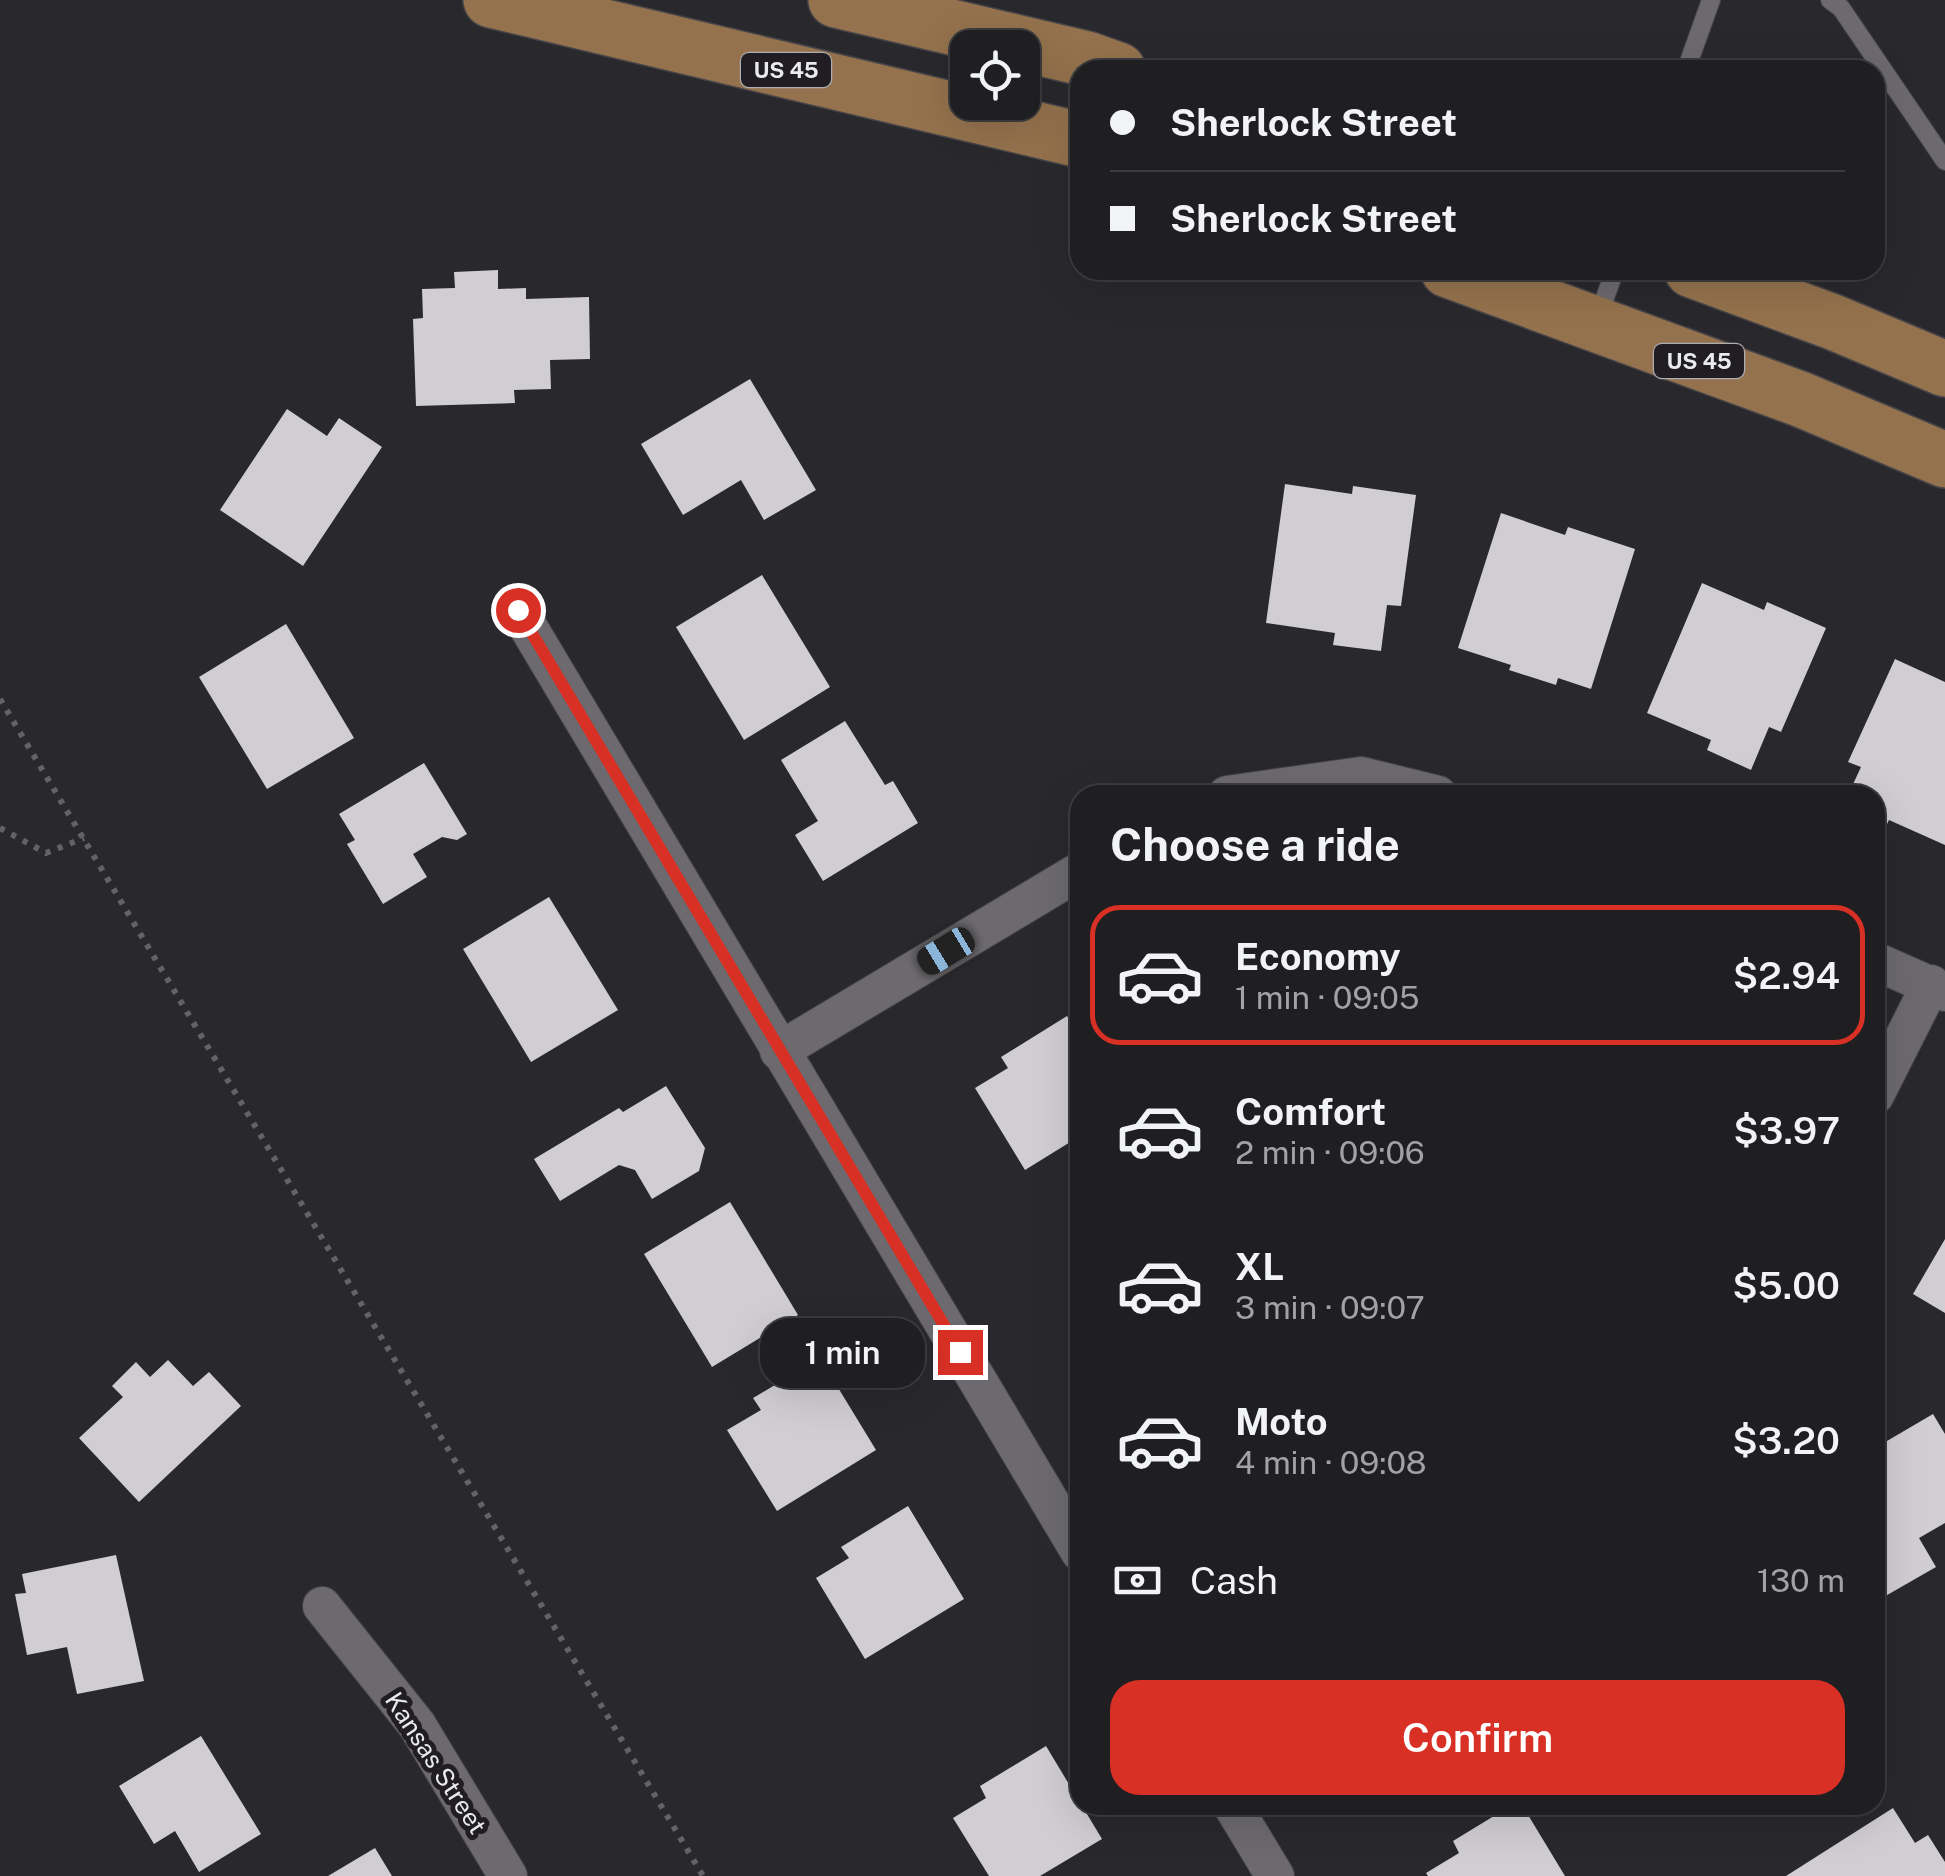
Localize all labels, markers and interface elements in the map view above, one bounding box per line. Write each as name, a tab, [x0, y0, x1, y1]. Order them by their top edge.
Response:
map controls	[950, 30, 1040, 120]
button: locate	[950, 30, 1040, 120]
road number: US 45	[741, 53, 831, 87]
text: Sherlock Street	[1170, 100, 1457, 145]
text: Sherlock Street	[1170, 196, 1457, 241]
road number: US 45	[1654, 344, 1744, 378]
route start	[496, 588, 541, 633]
text: Choose a ride	[1110, 818, 1400, 871]
car	[913, 923, 979, 979]
icon: car	[1115, 930, 1205, 1020]
text: Economy	[1235, 934, 1401, 979]
text: $2.94	[1733, 953, 1840, 998]
text: 1 min · 09:05	[1235, 979, 1419, 1016]
icon: car	[1115, 1085, 1205, 1175]
text: Comfort	[1235, 1089, 1386, 1134]
text: $3.97	[1733, 1108, 1840, 1153]
text: 2 min · 09:06	[1235, 1134, 1425, 1171]
icon: car	[1115, 1240, 1205, 1330]
text: XL	[1235, 1244, 1284, 1289]
text: $5.00	[1732, 1263, 1840, 1308]
text: 3 min · 09:07	[1235, 1289, 1425, 1326]
callout: 1 min	[760, 1317, 925, 1387]
route end	[938, 1330, 983, 1375]
text: 1 min	[804, 1334, 881, 1371]
icon: car	[1115, 1395, 1205, 1485]
text: Moto	[1235, 1399, 1328, 1444]
text: $3.20	[1732, 1418, 1840, 1463]
text: 4 min · 09:08	[1235, 1444, 1427, 1481]
icon: cash	[1110, 1553, 1165, 1608]
text: Cash	[1190, 1558, 1278, 1603]
text: 130 m	[1757, 1562, 1845, 1599]
button: Confirm	[1110, 1680, 1845, 1795]
street label: Kansas Street	[379, 1686, 493, 1840]

